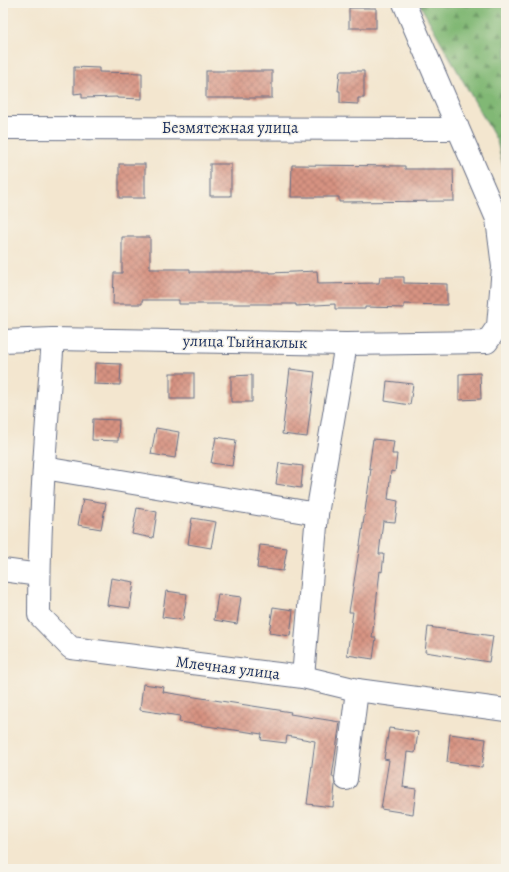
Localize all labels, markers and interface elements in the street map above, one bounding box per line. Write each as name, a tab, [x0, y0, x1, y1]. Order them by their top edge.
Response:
street label: Безмятежная улица	[162, 117, 299, 139]
street label: улица Тыйнаклык	[182, 330, 307, 354]
street label: Млечная улица	[175, 651, 282, 685]

